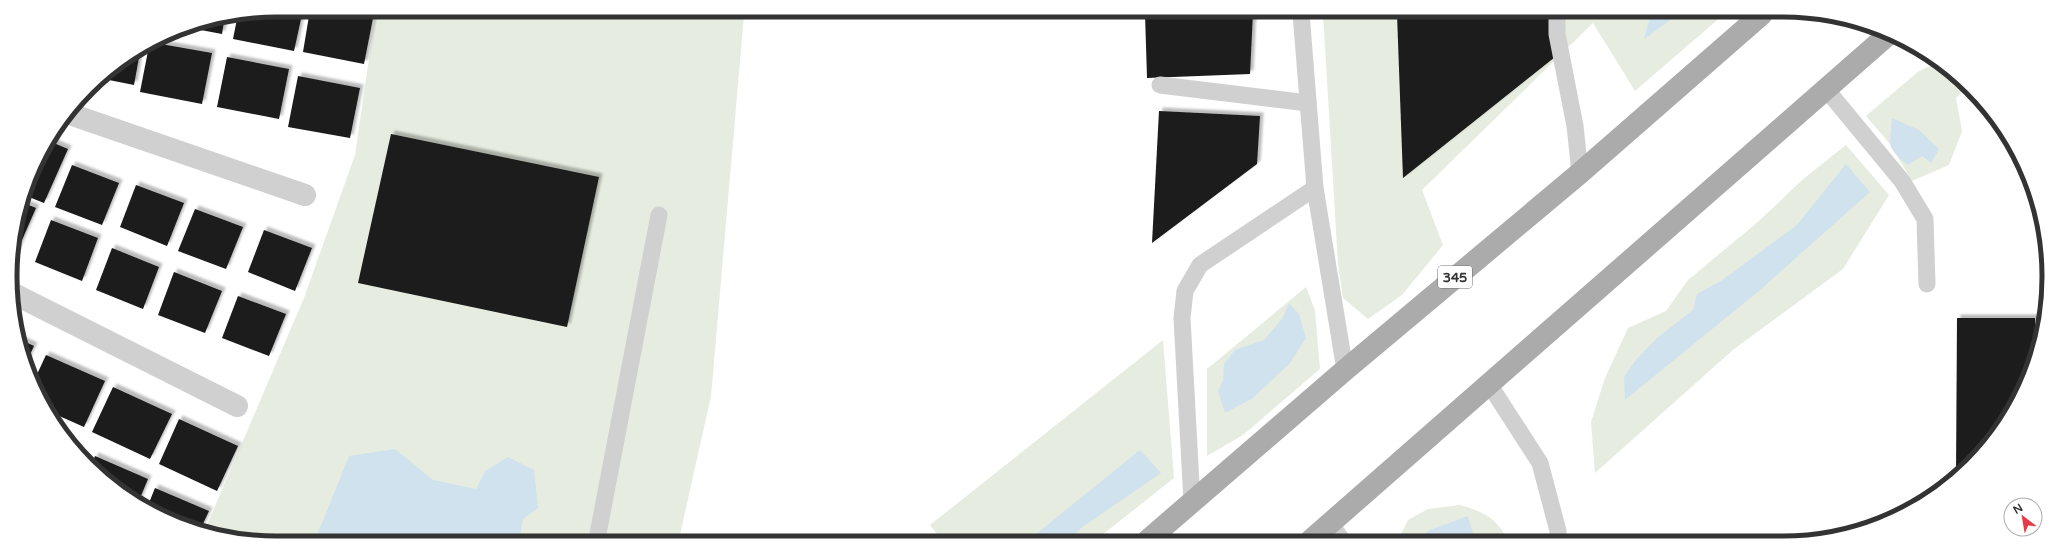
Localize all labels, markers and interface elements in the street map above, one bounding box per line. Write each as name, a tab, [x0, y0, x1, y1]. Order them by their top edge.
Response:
road number: 345	[1438, 266, 1472, 288]
north arrow	[2003, 497, 2043, 537]
text: N	[2011, 501, 2025, 517]

